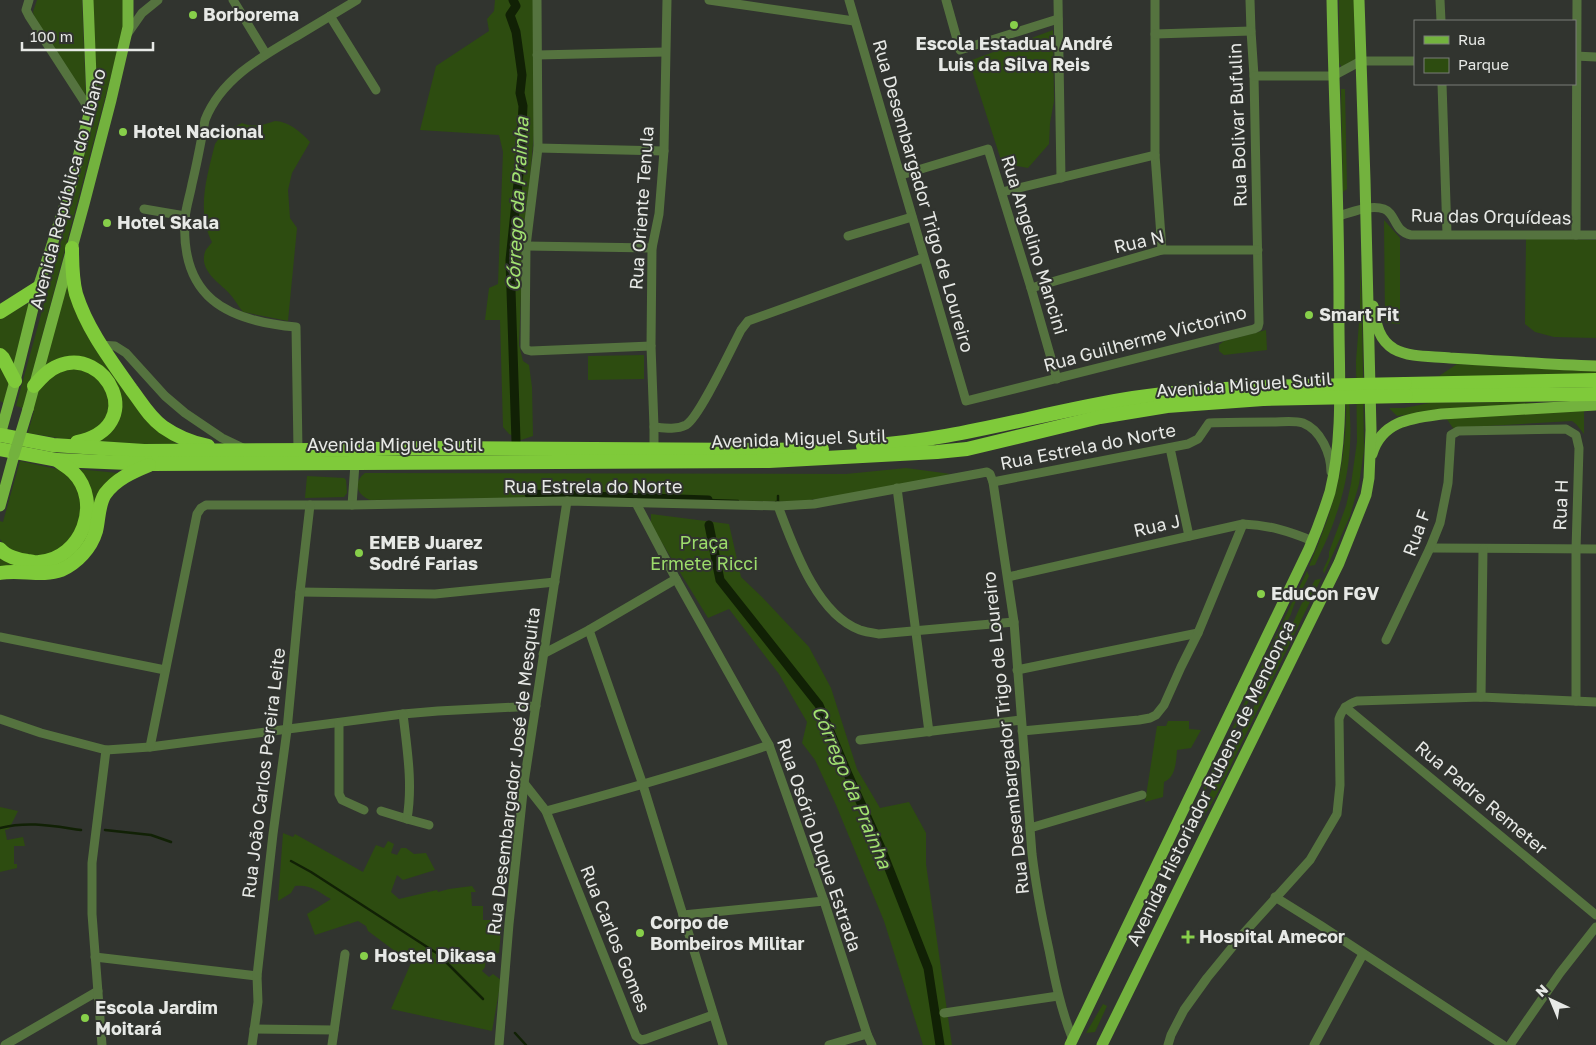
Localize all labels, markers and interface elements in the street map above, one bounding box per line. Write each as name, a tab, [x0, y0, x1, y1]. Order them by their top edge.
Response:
place label: Borborema	[203, 3, 299, 25]
marker: Borborema	[187, 9, 199, 21]
marker: Escola Estadual André Luis da Silva Reis	[1008, 19, 1020, 31]
scale bar	[22, 20, 154, 52]
legend	[1414, 20, 1576, 85]
text: 100 m	[30, 27, 73, 45]
text: Rua	[1458, 30, 1485, 48]
place label: Escola Estadual André Luis da Silva Reis	[915, 32, 1113, 75]
street label: Rua Desembargador Trigo de Loureiro	[869, 37, 979, 355]
street label: Rua Bolivar Bufulin	[1223, 43, 1251, 207]
text: Parque	[1458, 55, 1509, 73]
street label: Avenida República do Líbano	[24, 66, 110, 312]
water label: Córrego da Prainha	[500, 115, 533, 292]
place label: Hotel Nacional	[133, 120, 263, 142]
street label: Rua Oriente Tenula	[624, 125, 658, 290]
marker: Hotel Nacional	[117, 126, 129, 138]
street label: Rua Angelino Mancini	[997, 152, 1073, 337]
street label: Rua das Orquídeas	[1410, 204, 1572, 228]
place label: Hotel Skala	[117, 211, 219, 233]
marker: Hotel Skala	[101, 217, 113, 229]
street label: Rua N	[1111, 225, 1166, 257]
street label: Rua Guilherme Victorino	[1041, 300, 1249, 376]
place label: Smart Fit	[1319, 303, 1399, 325]
marker: Smart Fit	[1303, 309, 1315, 321]
street label: Avenida Miguel Sutil	[1155, 367, 1333, 401]
street label: Rua Estrela do Norte	[998, 418, 1178, 474]
street label: Avenida Miguel Sutil	[711, 424, 887, 452]
street label: Avenida Miguel Sutil	[307, 433, 483, 455]
street label: Rua Estrela do Norte	[504, 475, 682, 497]
street label: Rua H	[1548, 479, 1572, 531]
street label: Rua F	[1397, 506, 1435, 559]
street label: Rua J	[1131, 509, 1182, 541]
place label: EMEB Juarez Sodré Farias	[369, 531, 483, 574]
park label: Praça Ermete Ricci	[650, 531, 758, 574]
marker: EMEB Juarez Sodré Farias	[353, 547, 365, 559]
street label: Rua Desembargador Trigo de Loureiro	[977, 571, 1033, 896]
place label: EduCon FGV	[1271, 582, 1380, 604]
marker: EduCon FGV	[1255, 588, 1267, 600]
street label: Rua Desembargador José de Mesquita	[482, 606, 544, 936]
street label: Avenida Historiador Rubens de Mendonça	[1121, 616, 1299, 949]
street label: Rua João Carlos Pereira Leite	[237, 646, 289, 899]
water label: Córrego da Prainha	[808, 702, 898, 873]
street label: Rua Osório Duque Estrada	[773, 735, 867, 954]
street label: Rua Padre Remeter	[1411, 736, 1552, 859]
street label: Rua Carlos Gomes	[576, 862, 655, 1015]
place label: Corpo de Bombeiros Militar	[650, 911, 805, 954]
place label: Hospital Amecor	[1199, 925, 1345, 947]
marker: Corpo de Bombeiros Militar	[634, 927, 646, 939]
marker: Hospital Amecor	[1181, 930, 1195, 944]
place label: Hostel Dikasa	[374, 944, 496, 966]
marker: Hostel Dikasa	[358, 950, 370, 962]
north arrow	[1526, 975, 1576, 1025]
text: N	[1532, 980, 1551, 1000]
place label: Escola Jardim Moitará	[95, 996, 218, 1039]
marker: Escola Jardim Moitará	[79, 1012, 91, 1024]

